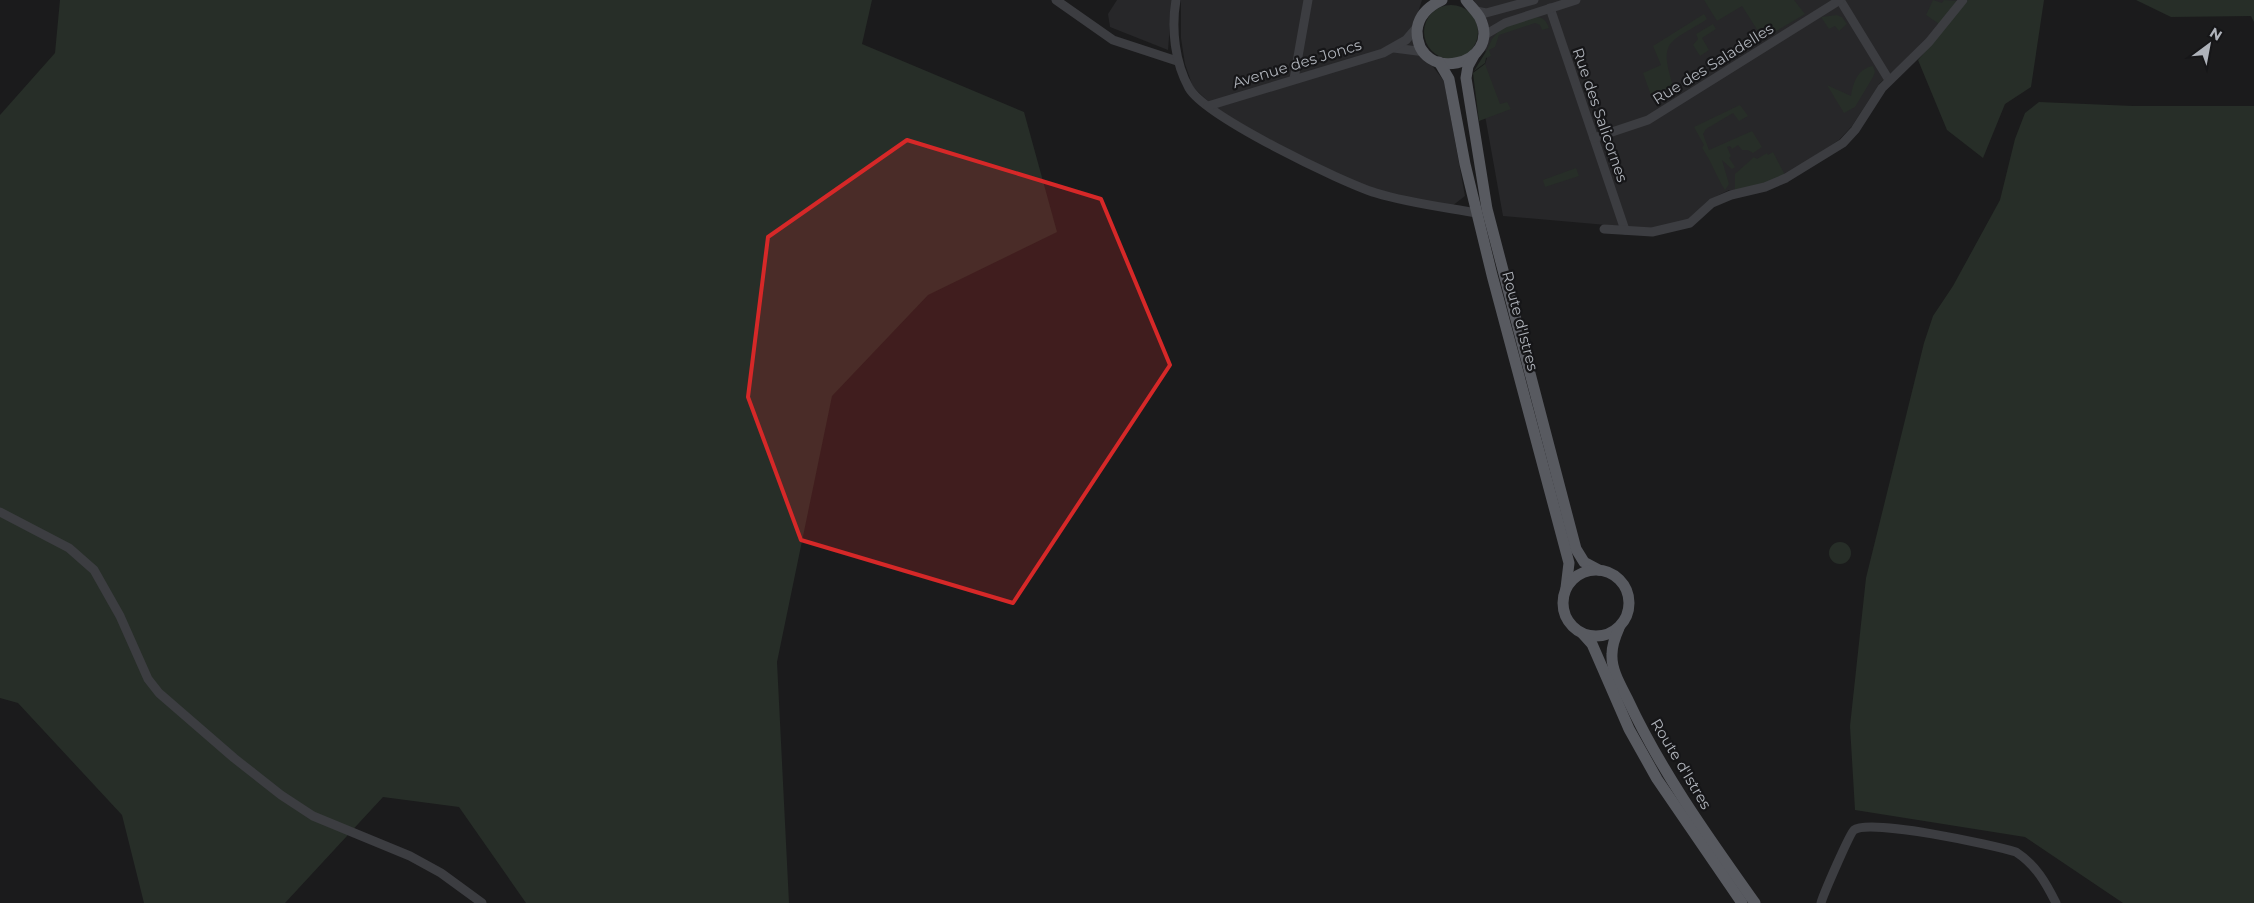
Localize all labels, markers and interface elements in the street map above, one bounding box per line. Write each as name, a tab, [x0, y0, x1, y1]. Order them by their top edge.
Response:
street label: Rue des Saladelles	[1649, 19, 1777, 108]
north arrow	[2184, 20, 2234, 70]
text: N	[2206, 23, 2225, 45]
street label: Avenue des Joncs	[1230, 35, 1364, 92]
street label: Rue des Salicornes	[1569, 45, 1632, 184]
street label: Route d'Istres	[1498, 269, 1543, 373]
street label: Route d'Istres	[1647, 715, 1716, 813]

